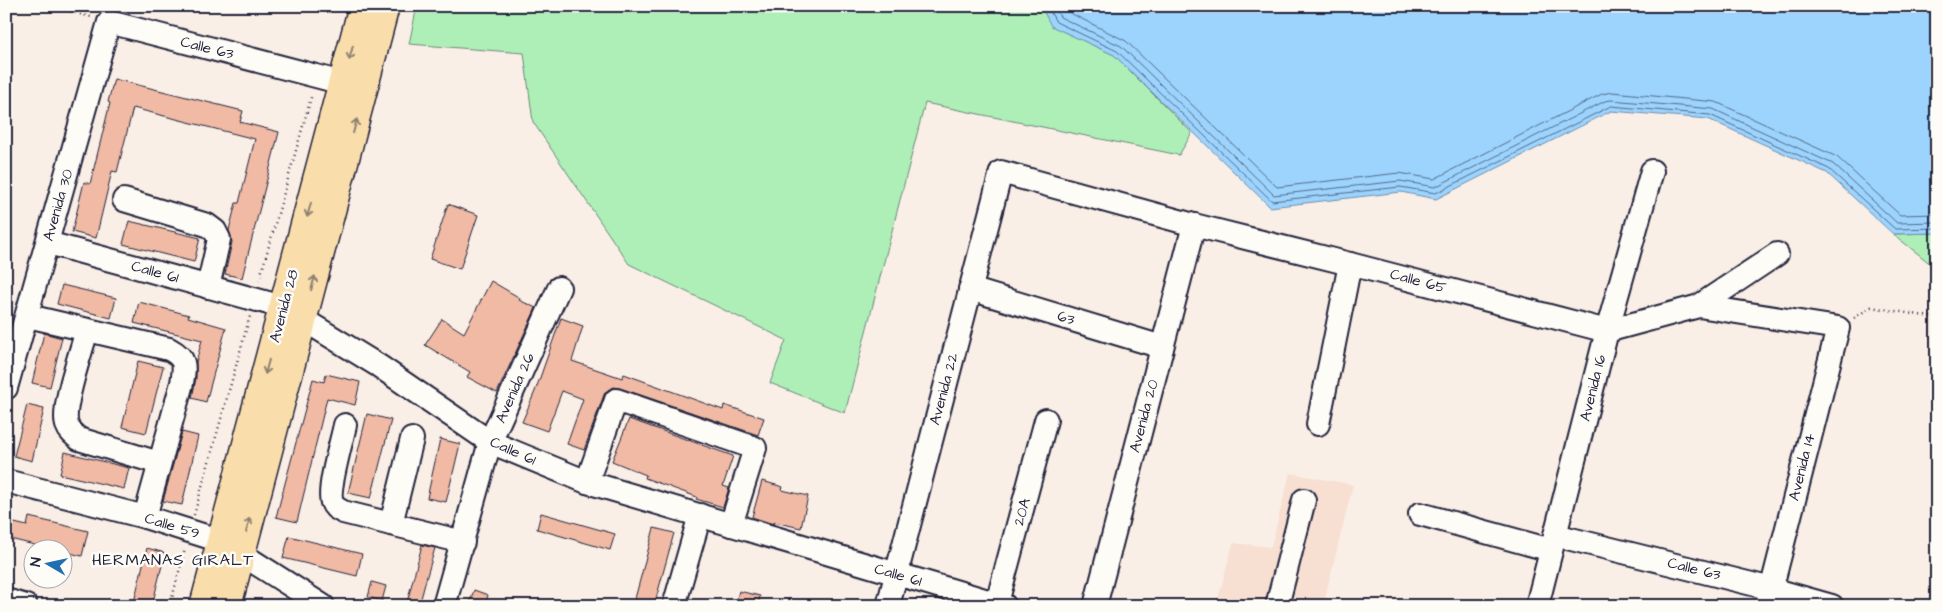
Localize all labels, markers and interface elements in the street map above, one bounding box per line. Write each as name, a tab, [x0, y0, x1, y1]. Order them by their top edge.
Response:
street label: Calle 63	[178, 31, 236, 65]
one-way arrow	[346, 45, 355, 61]
one-way arrow	[350, 119, 360, 135]
street label: Avenida 30	[38, 166, 78, 243]
one-way arrow	[304, 202, 313, 218]
street label: Calle 61	[129, 256, 181, 288]
street label: Calle 65	[1388, 263, 1449, 299]
street label: Avenida 28	[264, 267, 304, 345]
one-way arrow	[309, 276, 318, 292]
street label: 63	[1055, 305, 1078, 331]
street label: Avenida 26	[490, 349, 540, 426]
street label: Avenida 22	[924, 350, 964, 427]
street label: Avenida 16	[1575, 352, 1612, 423]
one-way arrow	[262, 359, 271, 375]
street label: Avenida 20	[1124, 377, 1164, 455]
street label: Avenida 14	[1783, 431, 1821, 503]
street label: Calle 61	[487, 432, 539, 470]
street label: 20A	[1008, 496, 1036, 528]
street label: Calle 59	[142, 508, 202, 544]
one-way arrow	[244, 517, 254, 533]
north arrow	[22, 540, 72, 590]
district label: HERMANAS GIRALT	[92, 549, 254, 571]
street label: Calle 63	[1665, 552, 1723, 586]
text: N	[26, 556, 47, 568]
street label: Calle 61	[872, 558, 924, 592]

